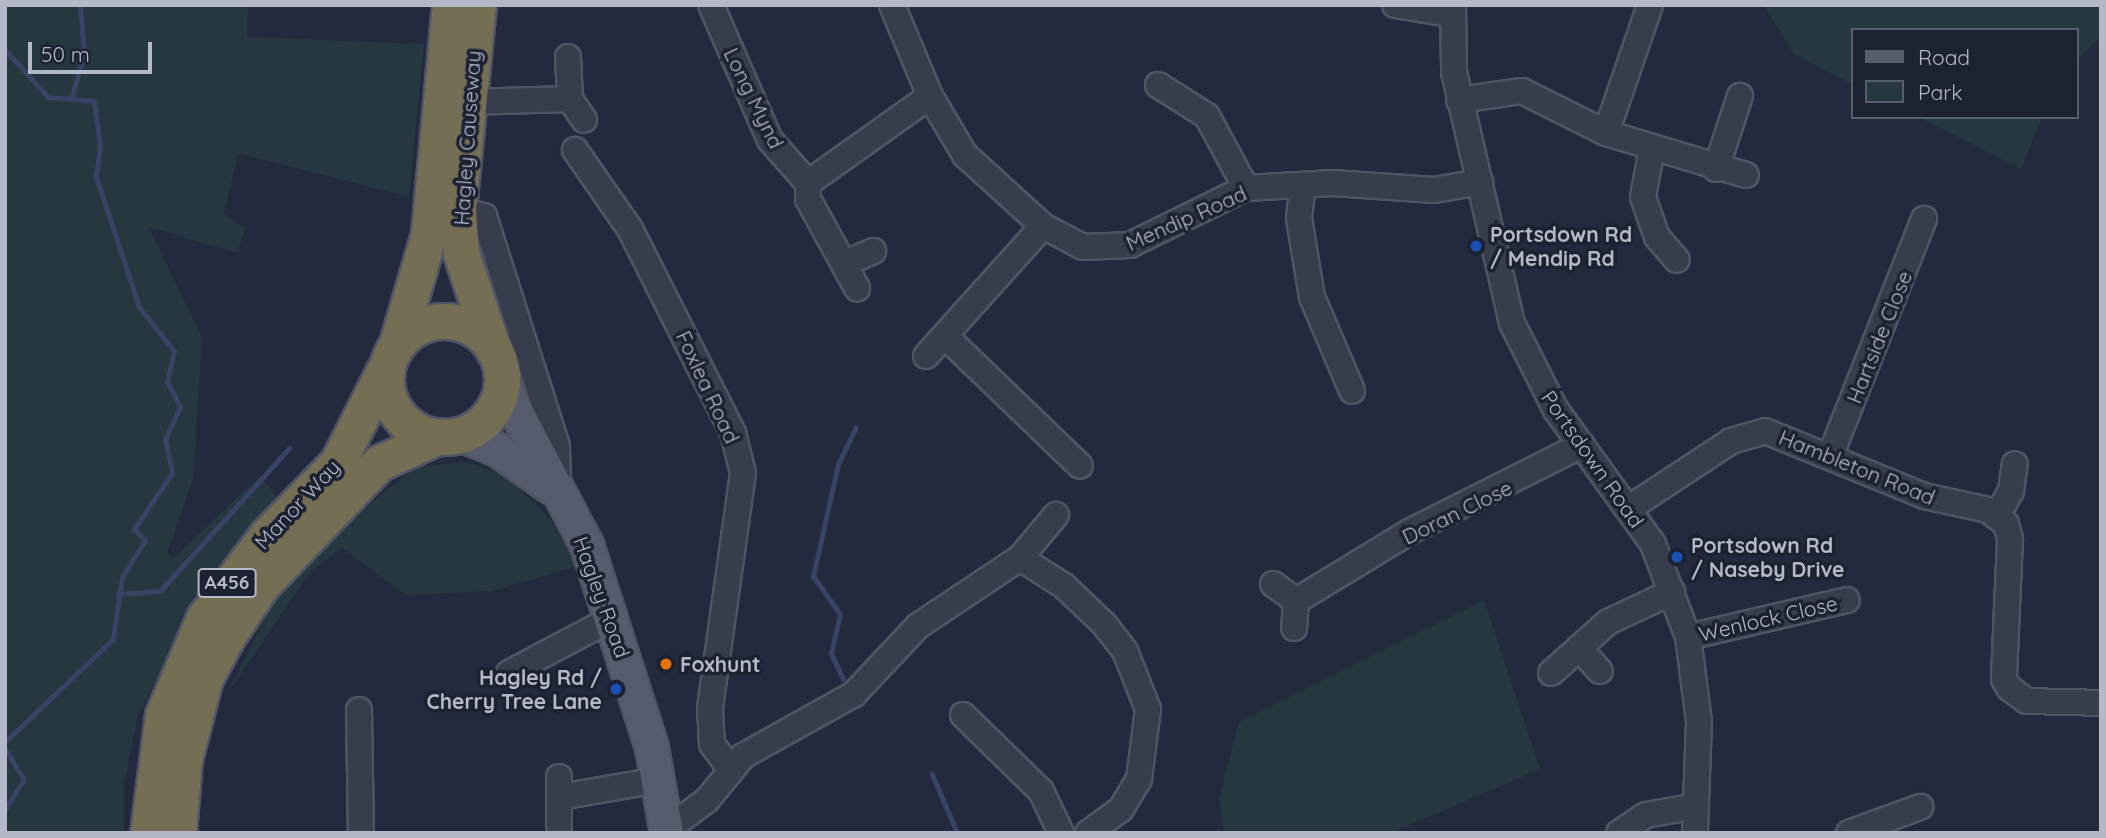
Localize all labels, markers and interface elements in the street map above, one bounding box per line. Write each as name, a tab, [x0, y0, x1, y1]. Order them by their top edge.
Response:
scale bar	[32, 28, 156, 72]
legend	[1850, 28, 2078, 119]
text: 50 m	[41, 41, 90, 67]
street label: Long Mynd	[719, 43, 789, 153]
text: Road	[1918, 44, 1970, 70]
street label: Hagley Causeway	[448, 50, 486, 226]
text: Park	[1918, 79, 1962, 105]
street label: Mendip Road	[1122, 180, 1250, 256]
place label: Portsdown Rd / Mendip Rd	[1490, 221, 1632, 271]
marker: Portsdown Rd / Mendip Rd	[1468, 238, 1484, 254]
street label: Hartside Close	[1841, 267, 1917, 407]
street label: Foxlea Road	[671, 327, 745, 447]
street label: Portsdown Road	[1536, 386, 1650, 532]
street label: Hambleton Road	[1775, 424, 1939, 510]
street label: Manor Way	[249, 454, 345, 554]
street label: Doran Close	[1398, 475, 1516, 549]
place label: Portsdown Rd / Naseby Drive	[1691, 532, 1845, 582]
street label: Hagley Road	[568, 533, 636, 661]
marker: Portsdown Rd / Naseby Drive	[1669, 549, 1685, 565]
road number: A456	[197, 568, 257, 598]
street label: Wenlock Close	[1696, 590, 1840, 646]
place label: Foxhunt	[680, 651, 761, 677]
marker: Foxhunt	[658, 656, 674, 672]
place label: Hagley Rd / Cherry Tree Lane	[427, 664, 602, 714]
marker: Hagley Rd / Cherry Tree Lane	[608, 681, 624, 697]

